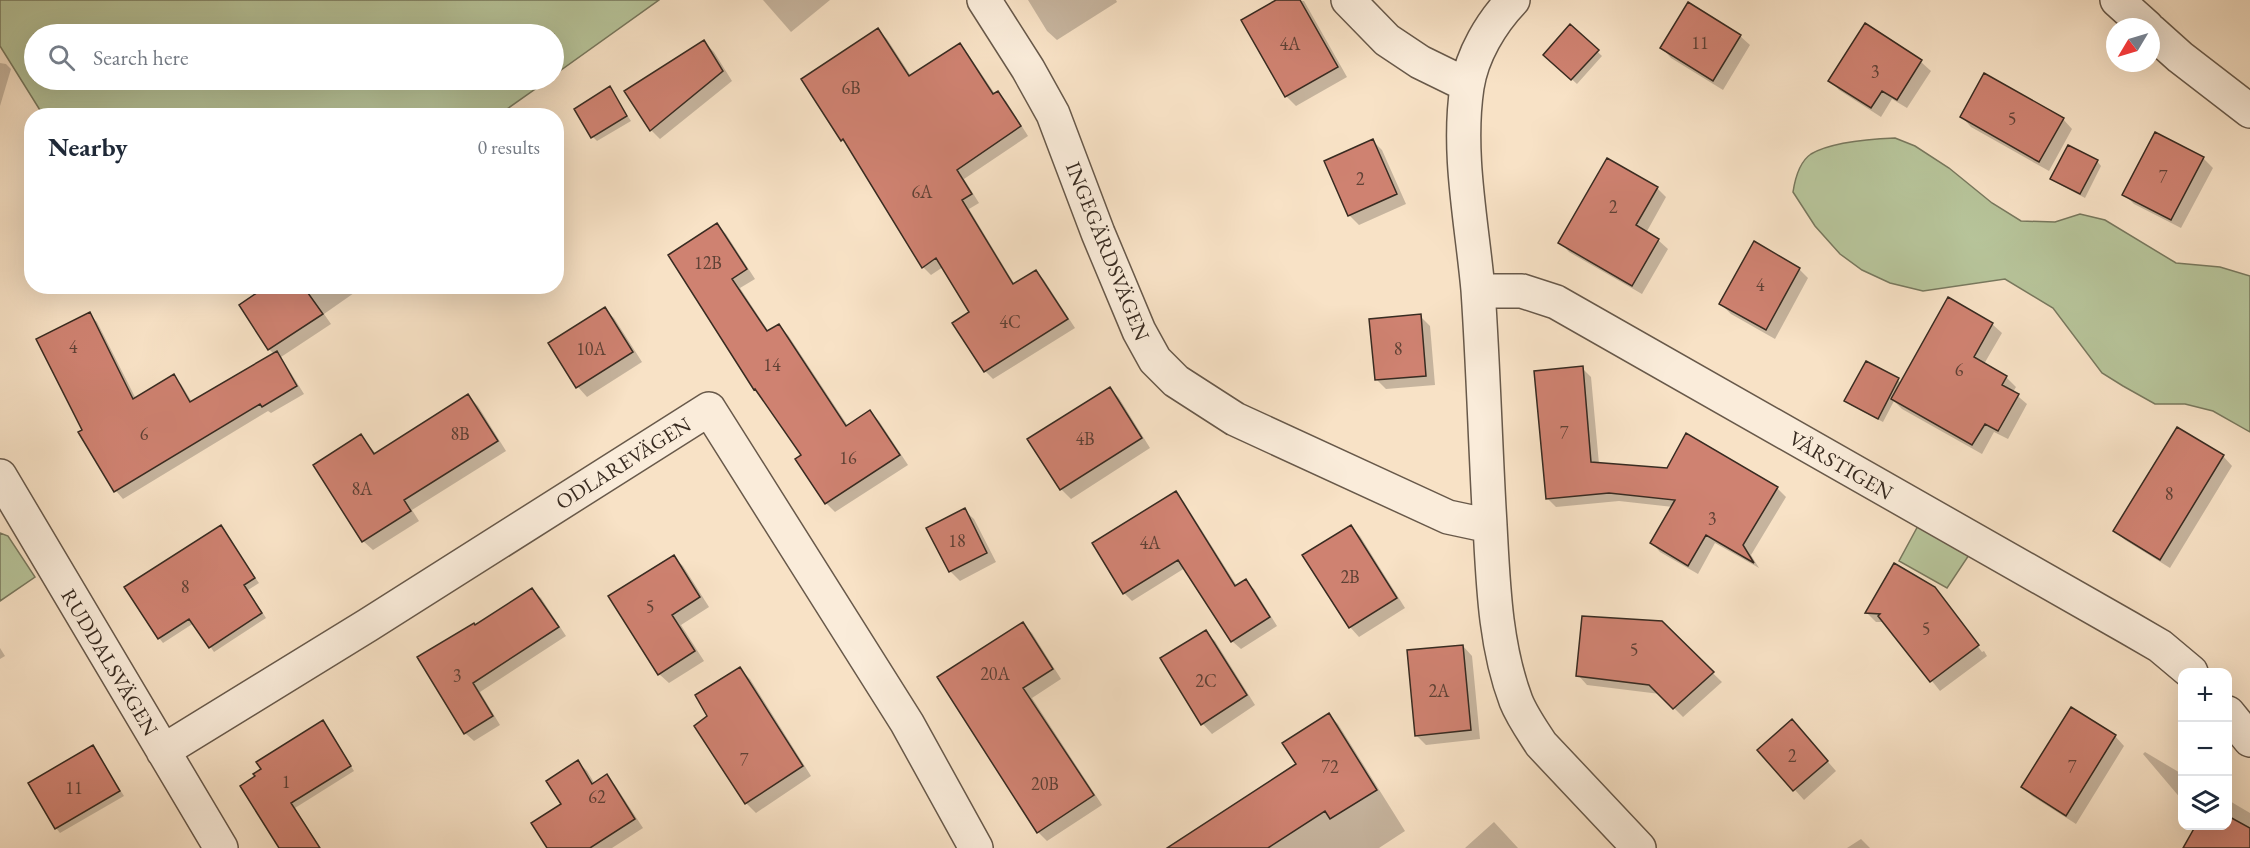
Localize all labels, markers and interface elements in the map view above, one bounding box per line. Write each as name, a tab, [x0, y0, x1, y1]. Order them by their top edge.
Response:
north arrow	[2106, 18, 2160, 72]
search box	[24, 24, 564, 90]
house number: 11	[1691, 31, 1709, 54]
house number: 4A	[1279, 32, 1301, 55]
icon: search	[45, 41, 78, 74]
text: Search here	[93, 43, 188, 72]
house number: 3	[1871, 60, 1879, 83]
house number: 6B	[841, 76, 861, 99]
house number: 5	[2008, 107, 2016, 130]
text: Nearby	[48, 130, 128, 164]
text: 0 results	[477, 134, 540, 160]
street label: INGEGÄRDSVÄGEN	[1060, 158, 1156, 345]
house number: 7	[2159, 165, 2168, 188]
house number: 2	[1356, 167, 1365, 190]
house number: 6A	[911, 180, 933, 203]
house number: 2	[1609, 195, 1618, 218]
house number: 12B	[694, 251, 722, 274]
house number: 4	[1756, 273, 1765, 296]
house number: 4C	[999, 310, 1021, 333]
house number: 4	[69, 335, 78, 358]
house number: 10A	[576, 337, 606, 360]
house number: 8	[1394, 337, 1402, 360]
house number: 14	[763, 353, 781, 376]
house number: 6	[1955, 358, 1964, 381]
street label: ODLAREVÄGEN	[550, 410, 696, 515]
house number: 7	[1560, 421, 1569, 444]
house number: 6	[140, 422, 149, 445]
house number: 8B	[450, 422, 470, 445]
street label: VÅRSTIGEN	[1784, 424, 1898, 506]
house number: 4B	[1075, 427, 1095, 450]
house number: 16	[839, 446, 857, 469]
house number: 8A	[351, 477, 373, 500]
house number: 8	[2165, 482, 2173, 505]
house number: 3	[1708, 507, 1716, 530]
house number: 18	[948, 529, 966, 552]
house number: 4A	[1139, 531, 1161, 554]
house number: 2B	[1340, 565, 1360, 588]
house number: 8	[181, 575, 189, 598]
street label: RUDDALSVÄGEN	[55, 583, 165, 741]
house number: 5	[646, 595, 654, 618]
house number: 5	[1922, 617, 1930, 640]
house number: 5	[1630, 638, 1638, 661]
house number: 20A	[980, 662, 1010, 685]
house number: 3	[453, 664, 461, 687]
map controls	[2178, 668, 2232, 830]
button: +	[2178, 668, 2232, 722]
house number: 2C	[1195, 669, 1217, 692]
house number: 2A	[1428, 679, 1450, 702]
button: −	[2178, 722, 2232, 776]
house number: 2	[1788, 744, 1797, 767]
house number: 7	[740, 748, 749, 771]
house number: 72	[1321, 755, 1339, 778]
house number: 7	[2068, 755, 2077, 778]
house number: 1	[282, 770, 290, 793]
house number: 20B	[1031, 772, 1059, 795]
house number: 11	[65, 776, 83, 799]
button: layers	[2178, 776, 2232, 830]
house number: 62	[588, 785, 606, 808]

